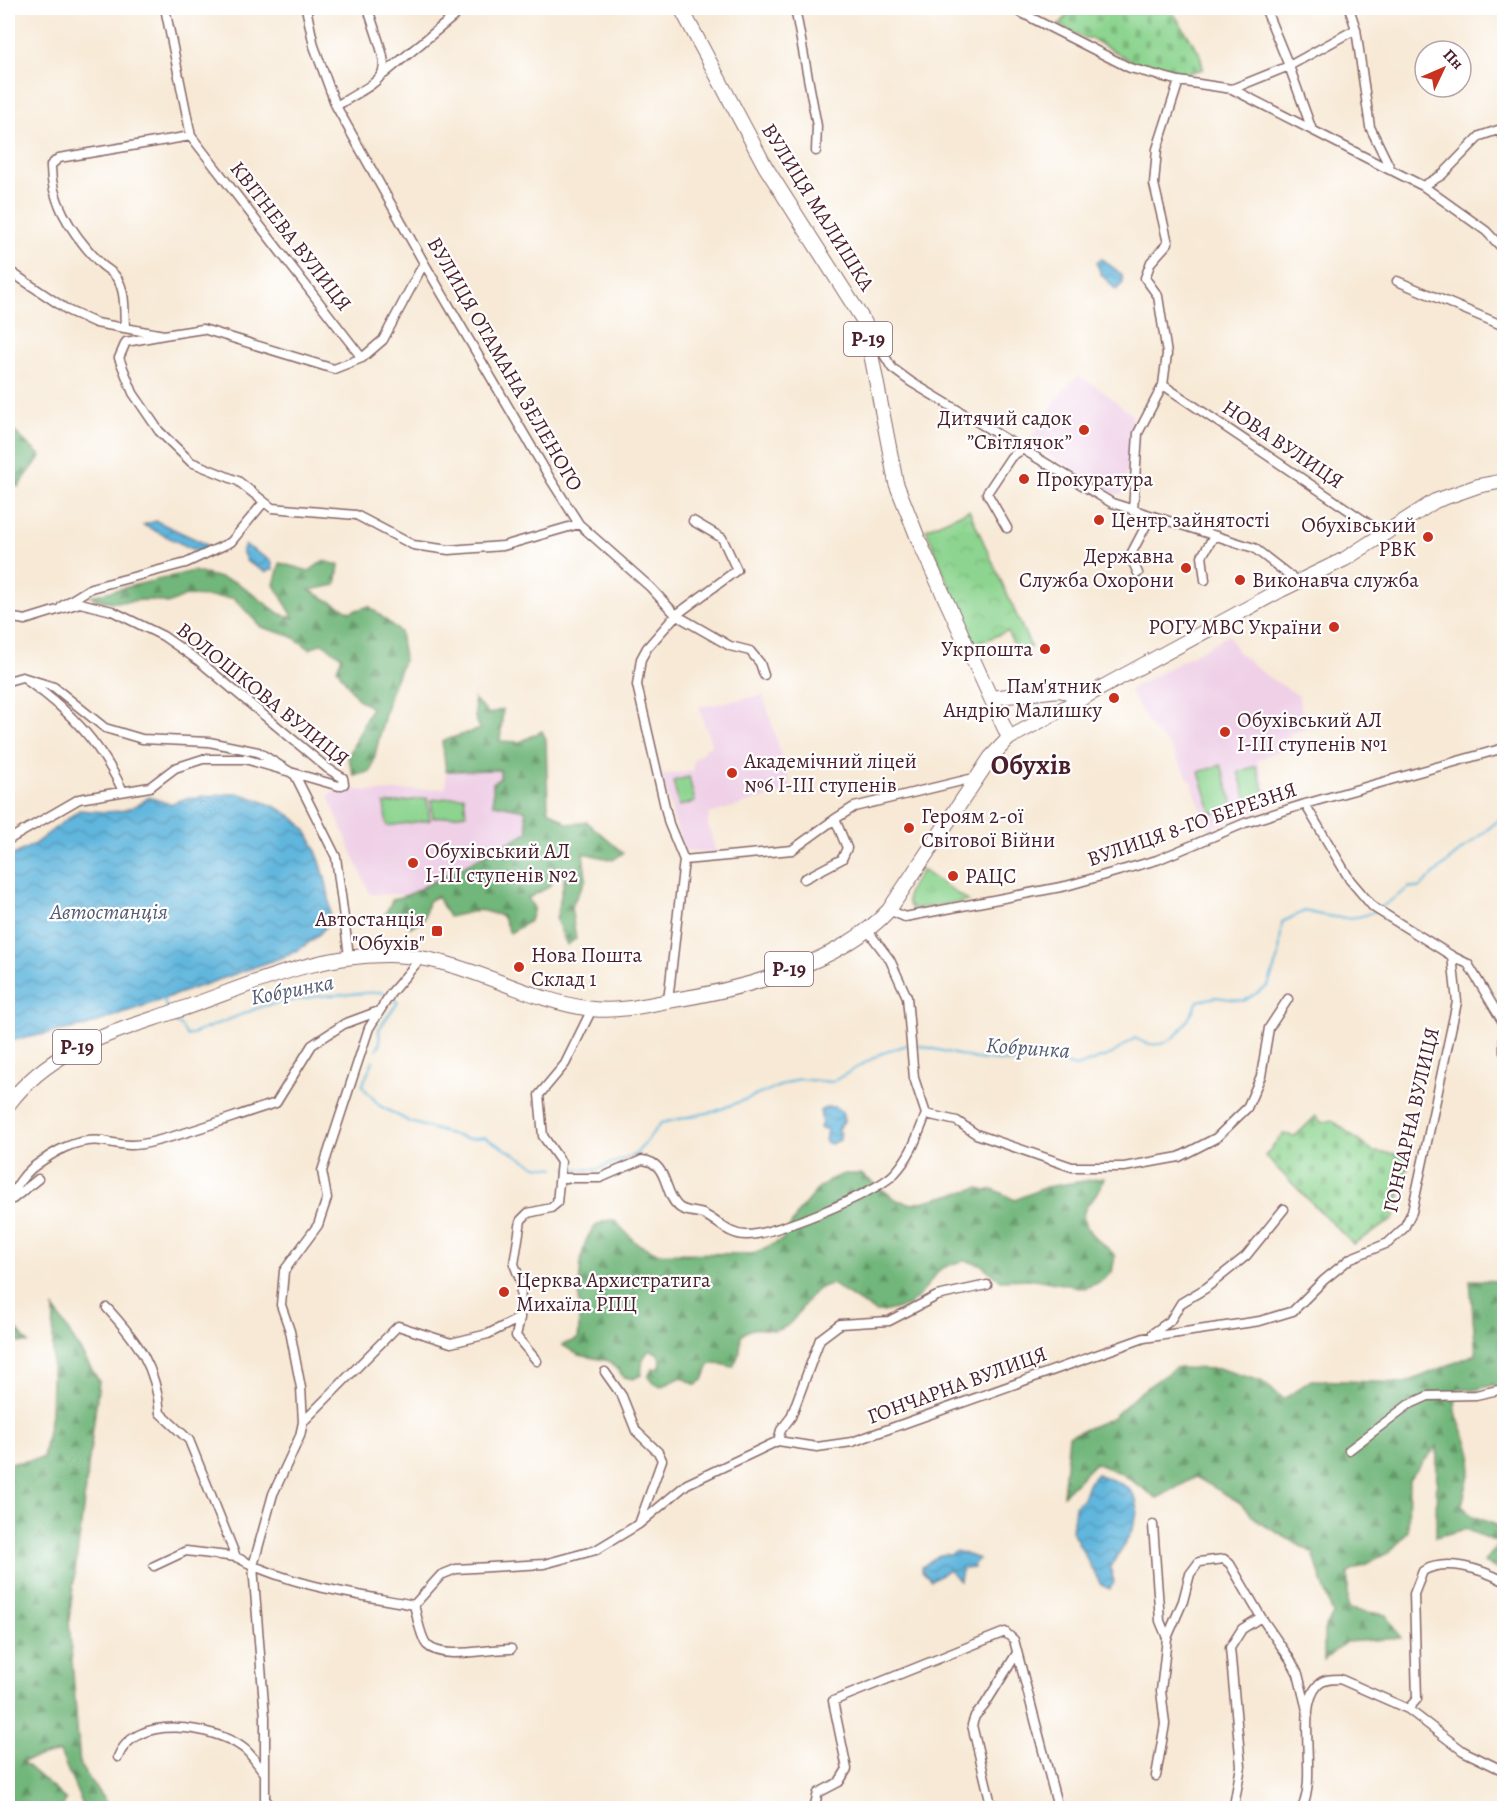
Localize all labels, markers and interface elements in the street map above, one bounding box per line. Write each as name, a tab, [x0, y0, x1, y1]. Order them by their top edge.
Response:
north arrow	[1413, 39, 1473, 99]
text: Пн	[1438, 44, 1468, 74]
street label: ВУЛИЦЯ МАЛИШКА	[755, 118, 881, 297]
street label: КВІТНЕВА ВУЛИЦЯ	[224, 155, 358, 317]
street label: ВУЛИЦЯ ОТАМАНА ЗЕЛЕНОГО	[421, 232, 589, 496]
road number: Р-19	[844, 322, 892, 356]
street label: НОВА ВУЛИЦЯ	[1217, 393, 1349, 495]
place label: Дитячий садок ”Світлячок”	[938, 404, 1072, 456]
marker: Дитячий садок ”Світлячок”	[1077, 423, 1091, 437]
place label: Прокуратура	[1036, 465, 1154, 493]
marker: Прокуратура	[1017, 472, 1031, 486]
place label: Центр зайнятості	[1111, 506, 1270, 534]
place label: Обухівський РВК	[1301, 511, 1417, 563]
marker: Центр зайнятості	[1092, 513, 1106, 527]
marker: Обухівський РВК	[1421, 530, 1435, 544]
place label: Державна Служба Охорони	[1019, 542, 1174, 594]
marker: Державна Служба Охорони	[1179, 561, 1193, 575]
place label: Виконавча служба	[1252, 566, 1419, 594]
marker: Виконавча служба	[1233, 573, 1247, 587]
place label: РОГУ МВС України	[1148, 613, 1322, 641]
street label: ВОЛОШКОВА ВУЛИЦЯ	[171, 616, 355, 772]
marker: РОГУ МВС України	[1327, 620, 1341, 634]
place label: Укрпошта	[941, 635, 1033, 663]
marker: Укрпошта	[1038, 642, 1052, 656]
place label: Пам'ятник Андрію Малишку	[943, 672, 1102, 724]
marker: Пам'ятник Андрію Малишку	[1107, 691, 1121, 705]
place label: Обухівський АЛ І-ІІІ ступенів №1	[1237, 706, 1387, 758]
marker: Обухівський АЛ І-ІІІ ступенів №1	[1218, 725, 1232, 739]
place label: Академічний ліцей №6 І-ІІІ ступенів	[743, 747, 917, 799]
district label: Обухів	[991, 747, 1071, 783]
marker: Академічний ліцей №6 І-ІІІ ступенів	[725, 766, 739, 780]
street label: ВУЛИЦЯ 8-ГО БЕРЕЗНЯ	[1083, 775, 1301, 873]
place label: Героям 2-ої Світової Війни	[921, 802, 1055, 854]
marker: Героям 2-ої Світової Війни	[902, 821, 916, 835]
place label: Обухівський АЛ І-ІІІ ступенів №2	[425, 837, 578, 889]
marker: Обухівський АЛ І-ІІІ ступенів №2	[406, 856, 420, 870]
place label: РАЦС	[965, 862, 1016, 890]
marker: РАЦС	[946, 869, 960, 883]
water label: Автостанція	[49, 897, 168, 927]
place label: Автостанція "Обухів"	[314, 905, 425, 957]
marker: Автостанція "Обухів"	[430, 924, 444, 938]
place label: Нова Пошта Склад 1	[531, 941, 642, 993]
road number: Р-19	[765, 952, 813, 986]
marker: Нова Пошта Склад 1	[512, 960, 526, 974]
water label: Кобринка	[248, 967, 336, 1013]
street label: ГОНЧАРНА ВУЛИЦЯ	[1376, 1025, 1446, 1215]
road number: Р-19	[53, 1030, 101, 1064]
water label: Кобринка	[985, 1030, 1071, 1066]
place label: Церква Архистратига Михаїла РПЦ	[516, 1266, 711, 1318]
marker: Церква Архистратига Михаїла РПЦ	[497, 1285, 511, 1299]
street label: ГОНЧАРНА ВУЛИЦЯ	[863, 1339, 1051, 1431]

